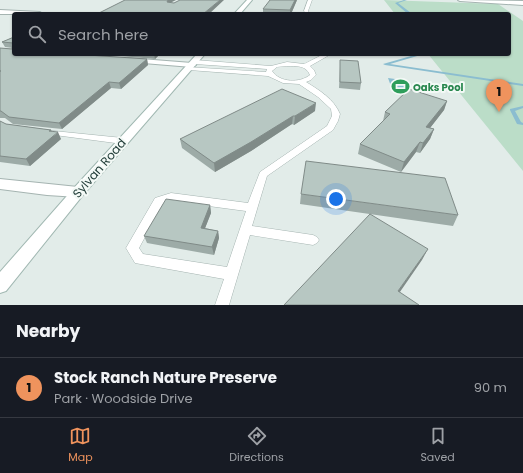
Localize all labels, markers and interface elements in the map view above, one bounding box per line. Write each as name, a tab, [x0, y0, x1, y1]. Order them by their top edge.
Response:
search box	[12, 12, 511, 56]
icon: search	[26, 23, 48, 45]
text: Search here	[58, 24, 148, 45]
sports icon: Oaks Pool	[390, 77, 410, 97]
pin: 1	[486, 79, 512, 112]
place label: Oaks Pool	[413, 80, 464, 95]
street label: Sylvan Road	[68, 135, 130, 201]
your location	[326, 189, 346, 209]
text: Nearby	[16, 319, 80, 343]
text: Stock Ranch Nature Preserve	[54, 367, 277, 388]
text: 1	[27, 378, 31, 397]
text: 90 m	[474, 378, 507, 397]
text: Park · Woodside Drive	[54, 389, 193, 408]
tab: Map	[68, 425, 93, 466]
tab: Directions	[229, 425, 284, 466]
tab: Saved	[420, 425, 455, 466]

